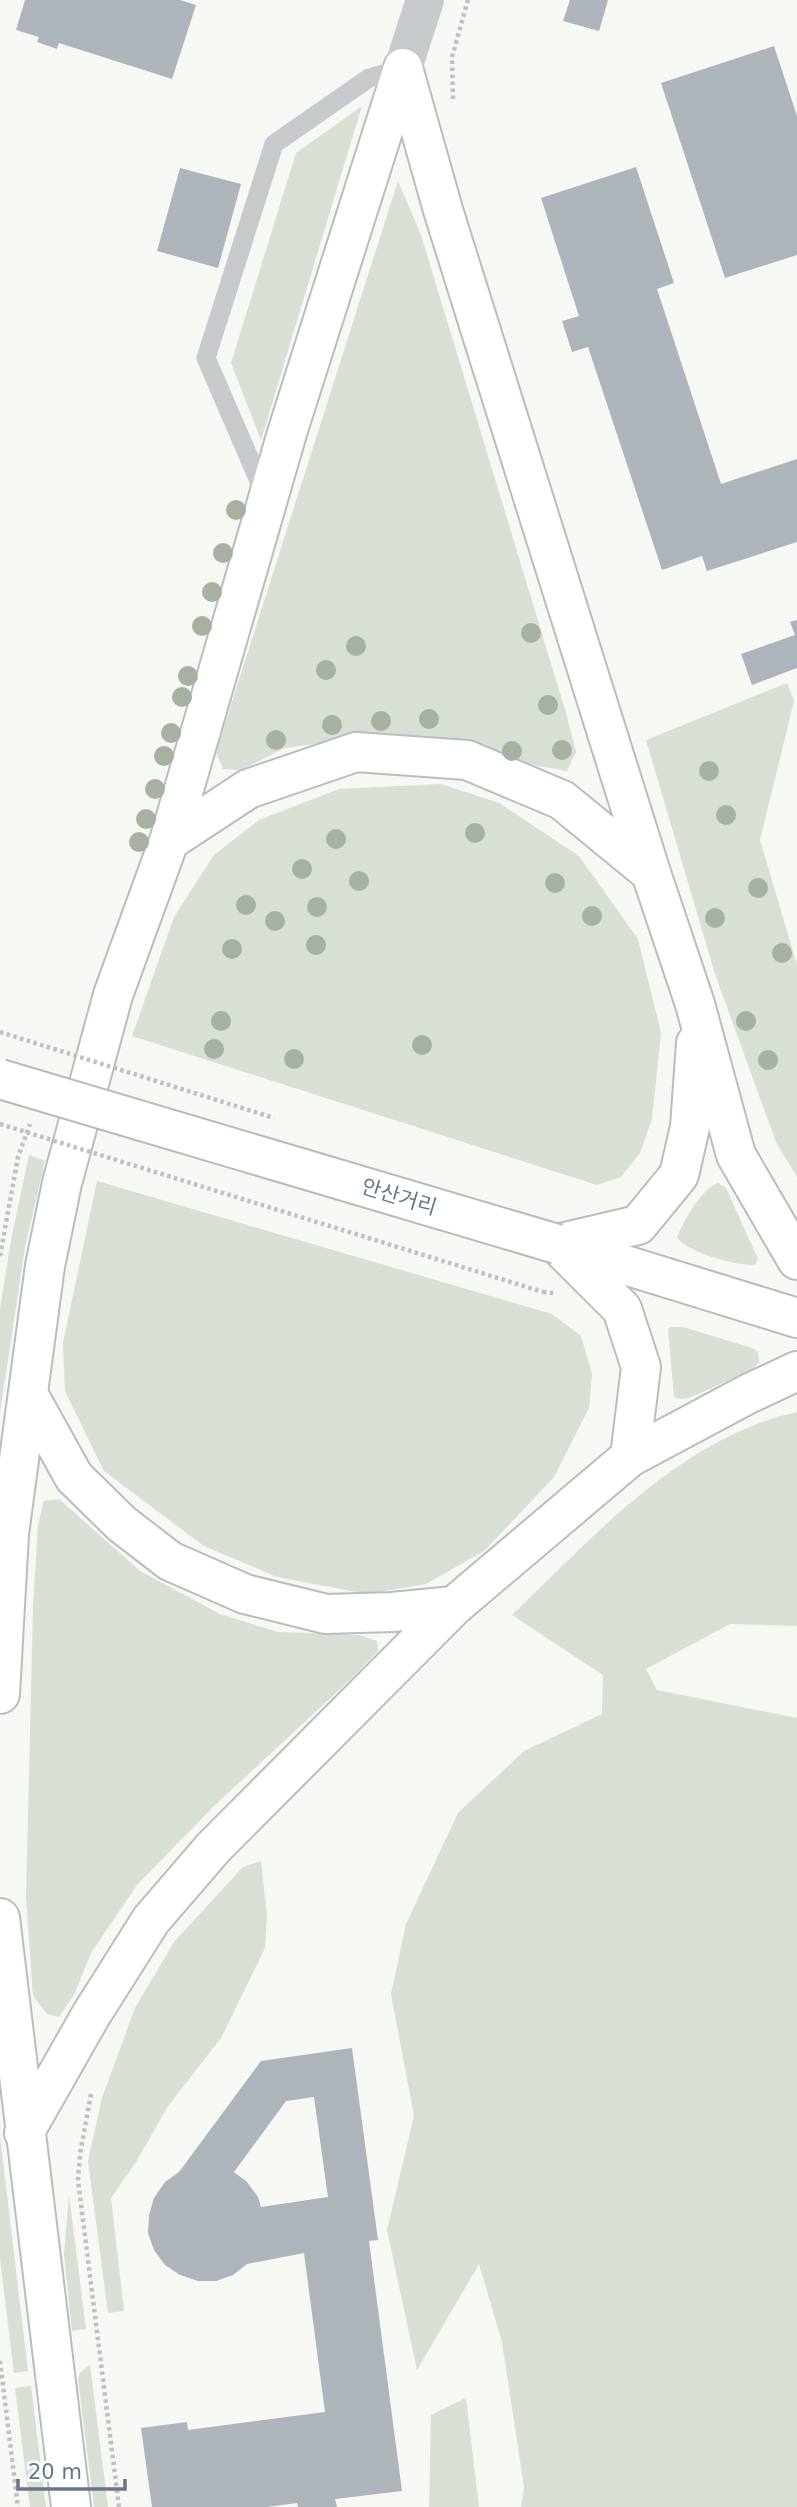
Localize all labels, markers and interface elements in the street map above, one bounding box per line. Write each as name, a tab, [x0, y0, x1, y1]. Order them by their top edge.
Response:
street label: 안산거리	[359, 1174, 439, 1220]
scale bar	[18, 2448, 124, 2492]
text: 20 m	[28, 2460, 82, 2484]

